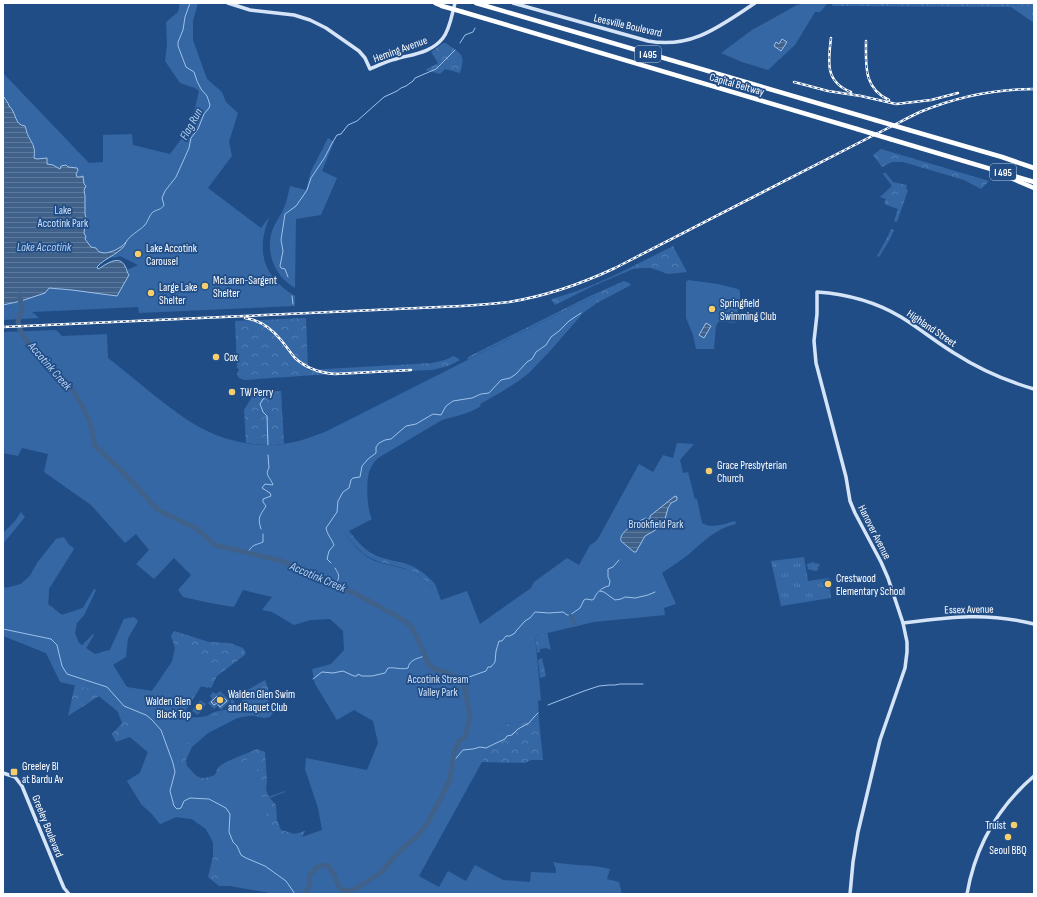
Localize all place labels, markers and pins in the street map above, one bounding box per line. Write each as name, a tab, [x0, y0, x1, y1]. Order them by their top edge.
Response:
place label: Lake Accotink Carousel	[146, 242, 198, 268]
marker: Lake Accotink Carousel	[133, 249, 143, 259]
place label: McLaren-Sargent Shelter	[213, 274, 278, 300]
place label: Large Lake Shelter	[159, 281, 197, 307]
marker: McLaren-Sargent Shelter	[200, 281, 210, 291]
marker: Large Lake Shelter	[146, 288, 156, 298]
place label: Springfield Swimming Club	[720, 297, 777, 323]
marker: Springfield Swimming Club	[707, 304, 717, 314]
place label: Cox	[224, 351, 238, 364]
marker: Cox	[211, 352, 221, 362]
place label: TW Perry	[240, 386, 274, 399]
marker: TW Perry	[227, 387, 237, 397]
place label: Grace Presbyterian Church	[717, 459, 787, 485]
marker: Grace Presbyterian Church	[704, 466, 714, 476]
place label: Crestwood Elementary School	[836, 572, 905, 598]
marker: Crestwood Elementary School	[823, 579, 833, 589]
place label: Walden Glen Swim and Raquet Club	[228, 688, 295, 714]
place label: Walden Glen Black Top	[146, 695, 191, 721]
marker: Walden Glen Swim and Raquet Club	[215, 695, 225, 705]
marker: Walden Glen Black Top	[194, 702, 204, 712]
place label: Greeley Bl at Bardu Av	[22, 760, 64, 786]
marker: Greeley Bl at Bardu Av	[9, 767, 19, 777]
place label: Truist	[985, 819, 1007, 832]
marker: Truist	[1009, 820, 1019, 830]
marker: Seoul BBQ	[1003, 832, 1013, 842]
place label: Seoul BBQ	[989, 844, 1027, 857]

